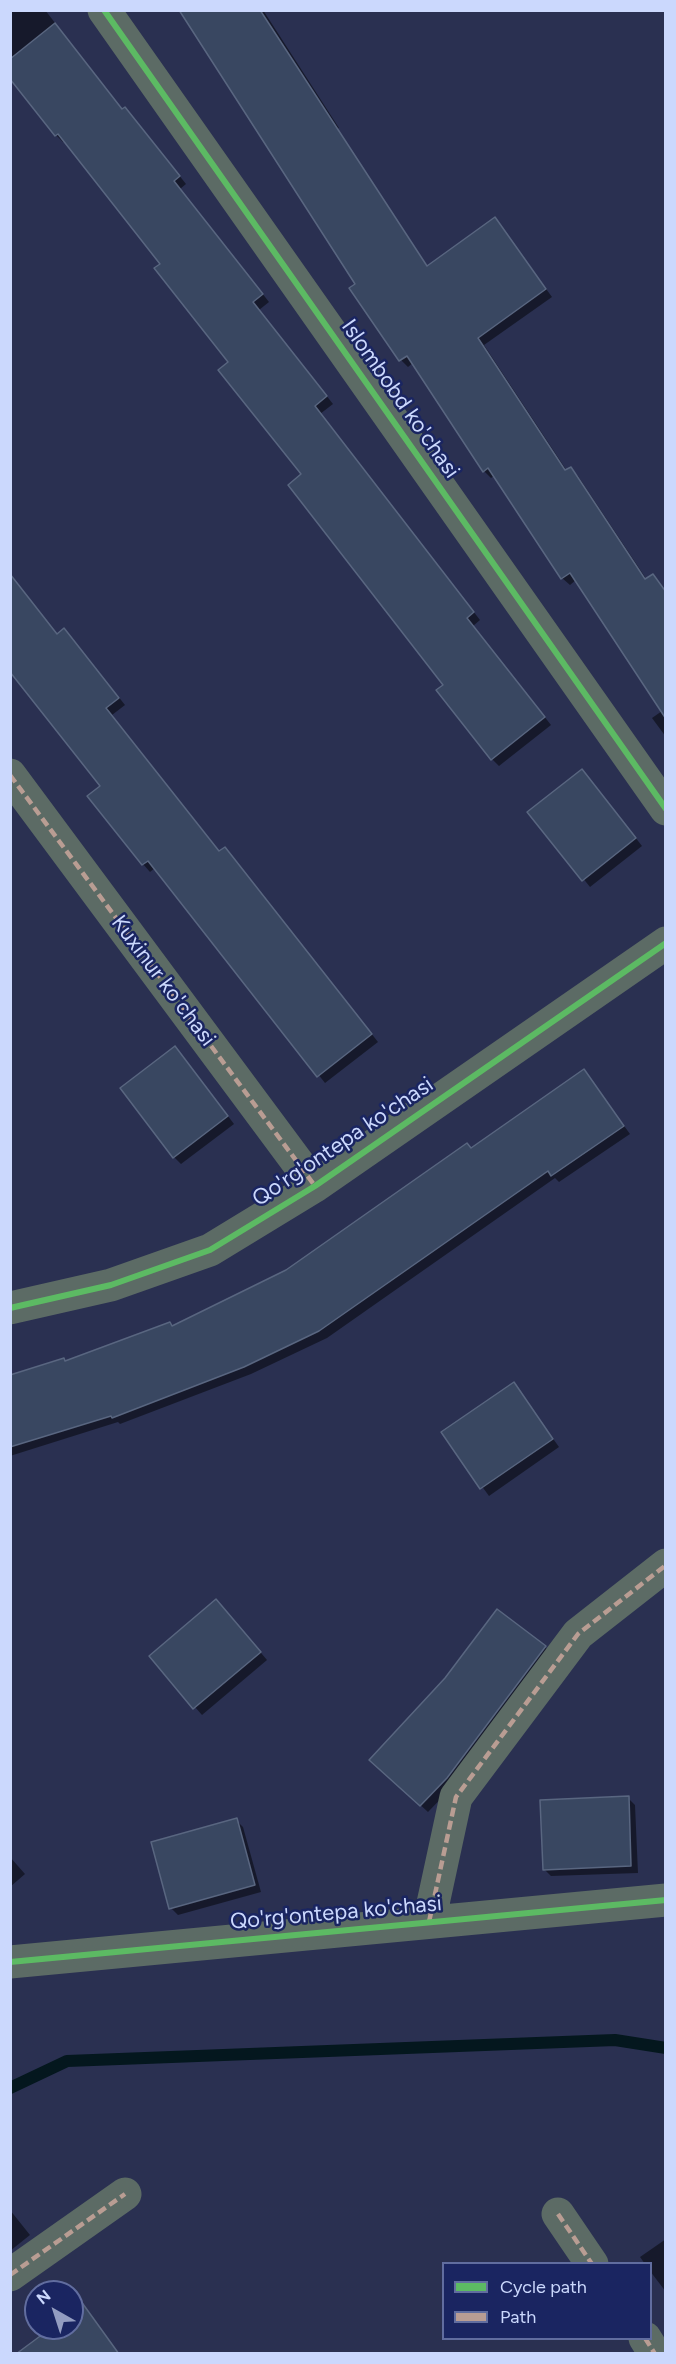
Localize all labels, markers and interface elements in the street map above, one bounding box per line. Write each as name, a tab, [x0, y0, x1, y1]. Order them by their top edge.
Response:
street label: Islombobd ko'chasi	[335, 315, 465, 483]
street label: Kuxinur ko'chasi	[105, 910, 221, 1052]
street label: Qo'rg'ontepa ko'chasi	[248, 1072, 438, 1212]
street label: Qo'rg'ontepa ko'chasi	[229, 1891, 443, 1935]
legend	[442, 2262, 652, 2340]
text: Cycle path	[500, 2276, 587, 2298]
north arrow	[24, 2280, 84, 2340]
text: N	[33, 2286, 54, 2308]
text: Path	[500, 2306, 536, 2328]

